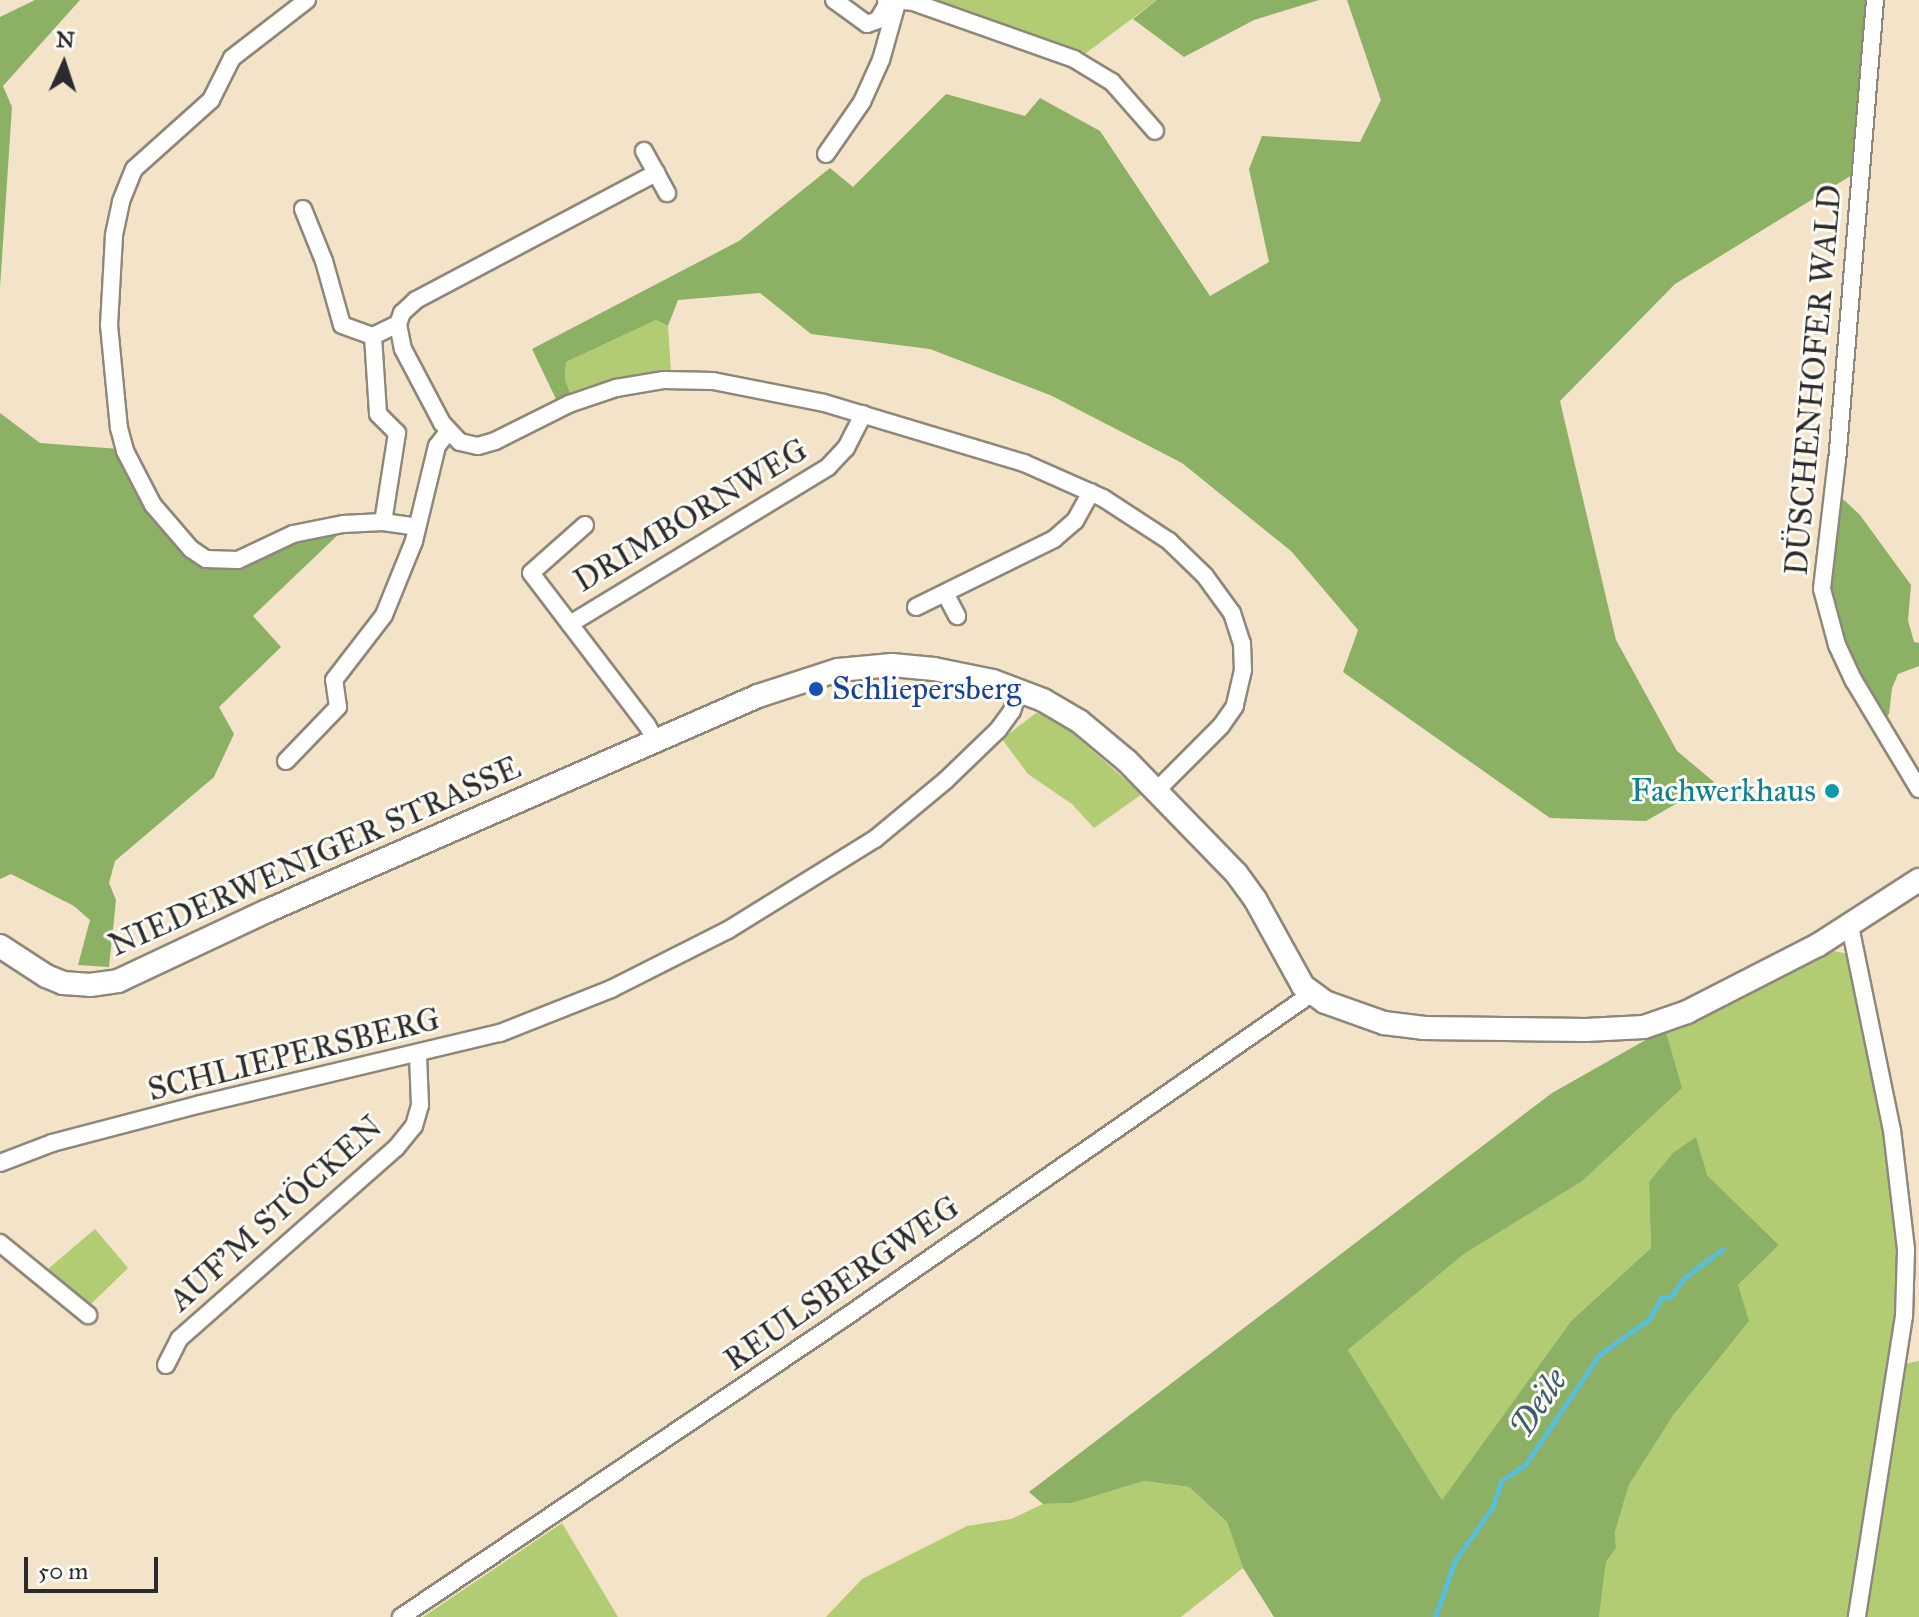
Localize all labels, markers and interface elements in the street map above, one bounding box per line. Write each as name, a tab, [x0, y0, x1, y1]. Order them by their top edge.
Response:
north arrow	[24, 24, 104, 104]
text: N	[55, 26, 75, 54]
street label: DÜSCHENHOFER WALD	[1778, 183, 1850, 577]
street label: DRIMBORNWEG	[567, 431, 815, 601]
place label: Schliepersberg	[832, 670, 1021, 708]
marker: Schliepersberg	[807, 680, 825, 698]
street label: NIEDERWENIGER STRASSE	[103, 749, 527, 965]
place label: Fachwerkhaus	[1631, 772, 1816, 810]
marker: Fachwerkhaus	[1823, 782, 1841, 800]
street label: SCHLIEPERSBERG	[144, 1000, 444, 1110]
street label: AUF'M STÖCKEN	[162, 1108, 390, 1320]
street label: REULSBERGWEG	[717, 1189, 967, 1379]
water label: Deile	[1501, 1361, 1575, 1445]
scale bar	[28, 1541, 162, 1591]
text: 50 m	[38, 1556, 88, 1586]

